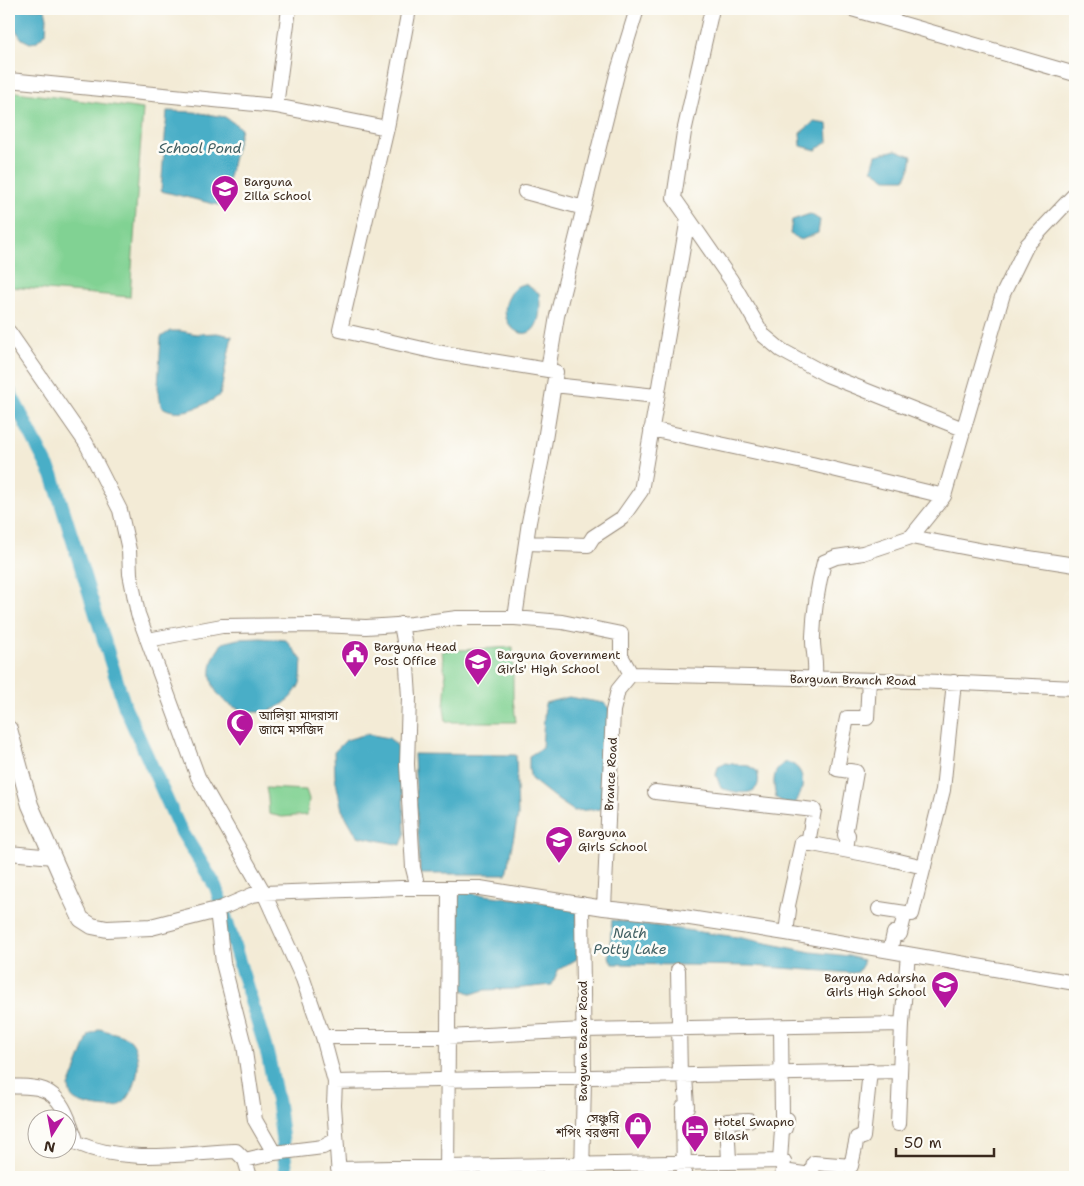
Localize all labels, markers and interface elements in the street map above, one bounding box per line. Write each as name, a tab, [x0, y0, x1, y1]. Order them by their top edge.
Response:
water label: School Pond	[158, 139, 242, 157]
school or university icon: Barguna Zilla School	[210, 174, 240, 213]
place label: Barguna Zilla School	[244, 174, 311, 204]
public building icon: Barguna Head Post Office	[340, 639, 370, 678]
place label: Barguna Head Post Office	[374, 639, 457, 669]
school or university icon: Barguna Government Girls' High School	[463, 647, 493, 686]
place label: Barguna Government Girls' High School	[497, 647, 620, 677]
street label: Barguan Branch Road	[790, 671, 917, 689]
mosque icon: আলিয়া মাদরাসা জামে মসজিদ	[225, 708, 255, 747]
place label: আলিয়া মাদরাসা জামে মসজিদ	[258, 708, 339, 738]
street label: Brance Road	[601, 736, 621, 811]
school or university icon: Barguna Girls School	[544, 825, 574, 864]
place label: Barguna Girls School	[578, 825, 647, 855]
water label: Nath Potty Lake	[593, 924, 667, 958]
place label: Barguna Adarsha Girls High School	[824, 970, 927, 1000]
school or university icon: Barguna Adarsha Girls High School	[930, 970, 960, 1009]
street label: Barguna Bazar Road	[575, 980, 591, 1101]
north arrow	[28, 1108, 78, 1158]
place label: সেঞ্চুরি শপিং বরগুনা	[555, 1111, 620, 1141]
shop icon: সেঞ্চুরি শপিং বরগুনা	[623, 1111, 653, 1150]
hotel icon: Hotel Swapno Bilash	[680, 1114, 710, 1153]
place label: Hotel Swapno Bilash	[714, 1114, 794, 1144]
scale bar	[896, 1126, 994, 1158]
text: 50 m	[904, 1133, 942, 1153]
text: N	[42, 1137, 57, 1157]

